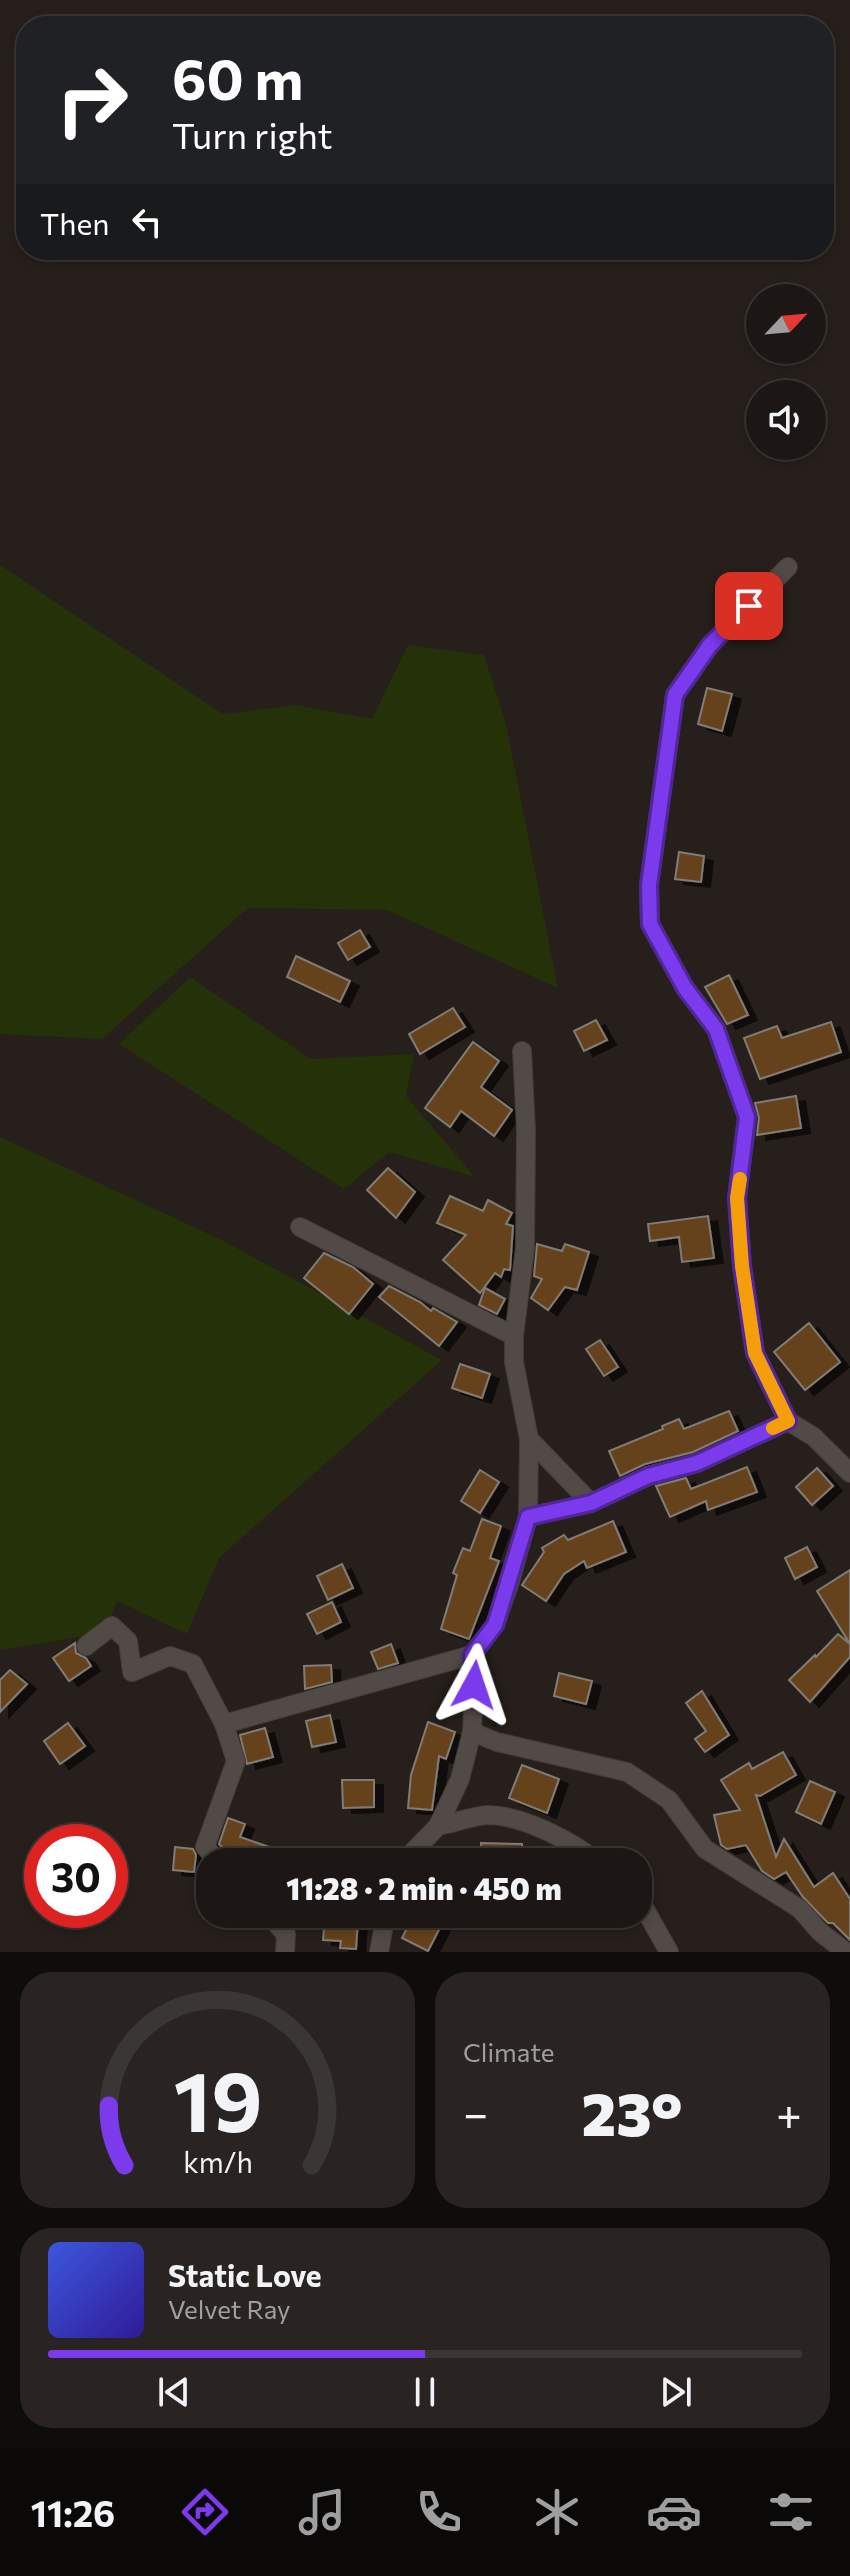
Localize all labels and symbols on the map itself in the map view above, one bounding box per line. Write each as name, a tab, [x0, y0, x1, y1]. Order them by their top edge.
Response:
north arrow	[746, 284, 826, 364]
pin	[715, 572, 783, 640]
position arrow	[432, 1643, 516, 1727]
speed limit sign: 30	[24, 1824, 128, 1928]

